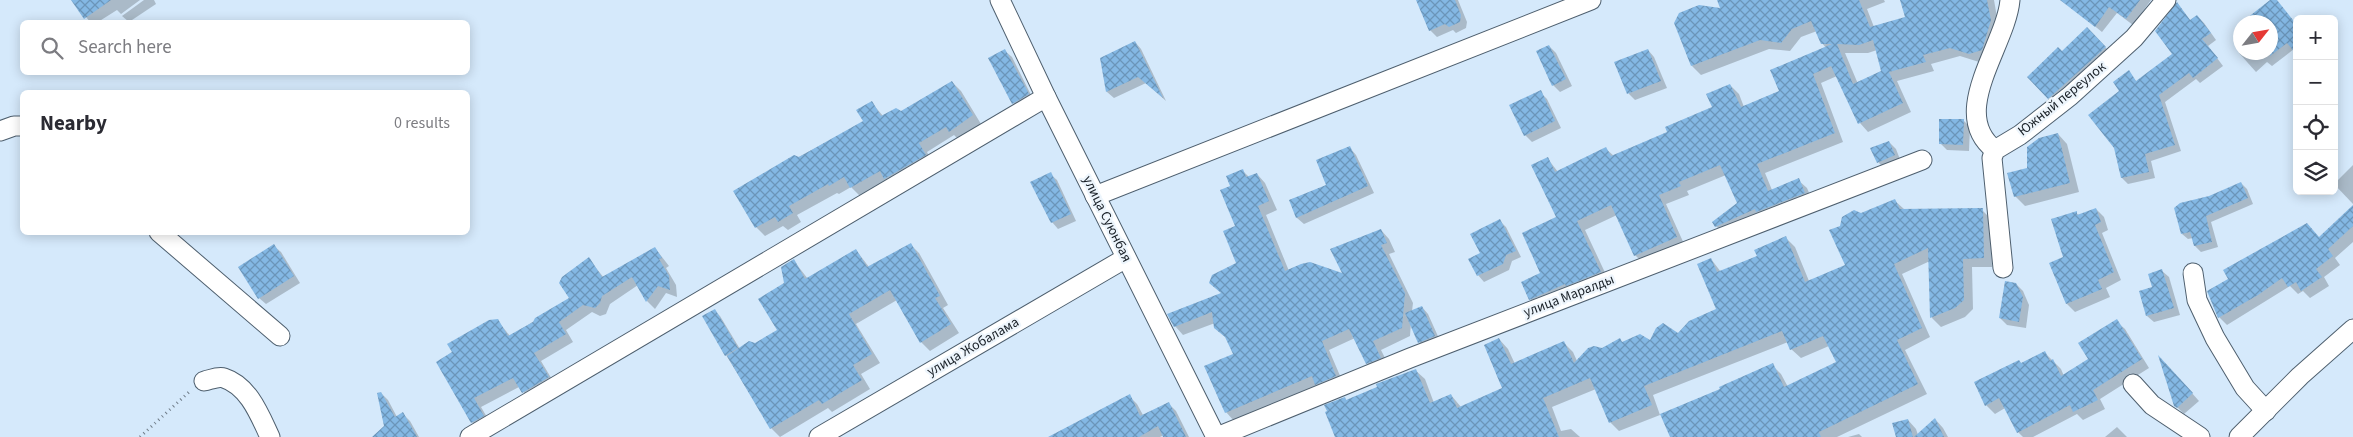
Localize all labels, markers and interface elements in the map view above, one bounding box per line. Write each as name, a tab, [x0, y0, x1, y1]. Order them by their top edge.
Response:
north arrow	[2233, 15, 2278, 60]
map controls	[2293, 15, 2338, 195]
button: +	[2293, 15, 2338, 60]
search box	[20, 20, 470, 75]
icon: search	[38, 34, 66, 62]
text: Search here	[78, 34, 172, 61]
street label: Южный переулок	[2014, 57, 2110, 141]
button: −	[2293, 60, 2338, 105]
button: locate	[2293, 105, 2338, 150]
text: Nearby	[40, 108, 107, 138]
text: 0 results	[394, 112, 450, 134]
button: layers	[2293, 150, 2338, 195]
street label: улица Суюнбая	[1077, 172, 1137, 266]
street label: улица Маралды	[1521, 270, 1617, 322]
street label: улица Жобалама	[923, 312, 1023, 382]

